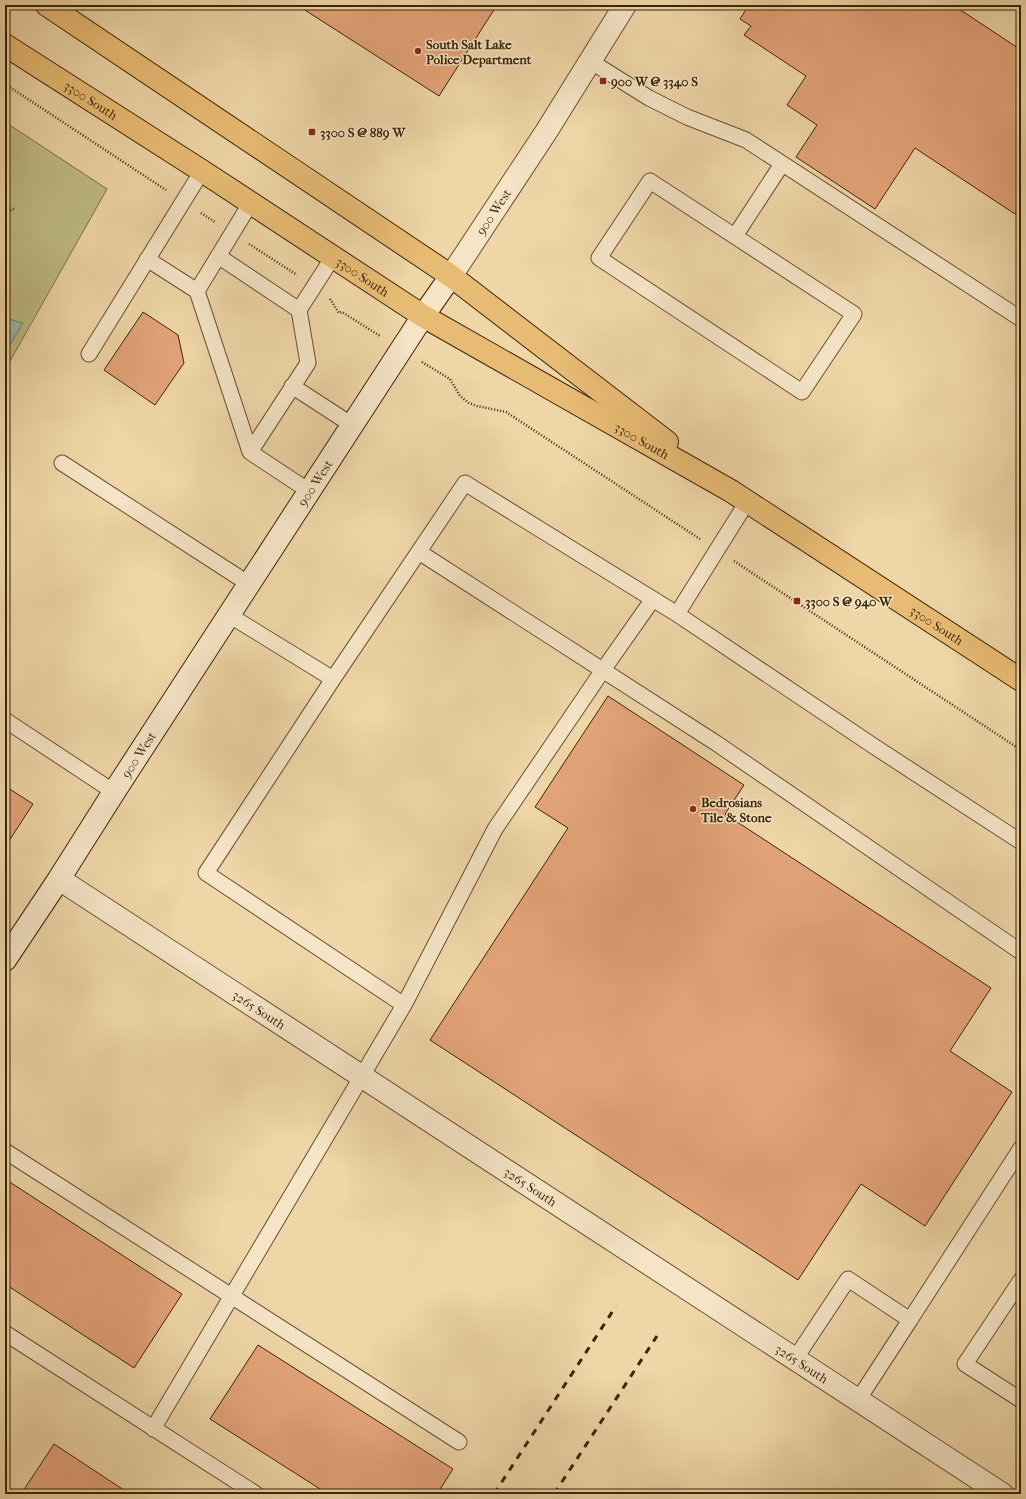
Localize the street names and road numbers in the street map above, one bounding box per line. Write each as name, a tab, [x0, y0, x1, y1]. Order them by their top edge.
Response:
street label: 3300 South	[61, 78, 121, 123]
street label: 900 West	[473, 186, 515, 238]
street label: 3300 South	[333, 254, 392, 300]
street label: 3300 South	[612, 419, 672, 463]
street label: 900 West	[295, 457, 336, 509]
street label: 3300 South	[907, 603, 966, 649]
street label: 900 West	[118, 729, 159, 781]
street label: 3265 South	[230, 987, 289, 1033]
street label: 3265 South	[501, 1164, 560, 1210]
street label: 3265 South	[772, 1341, 831, 1387]

